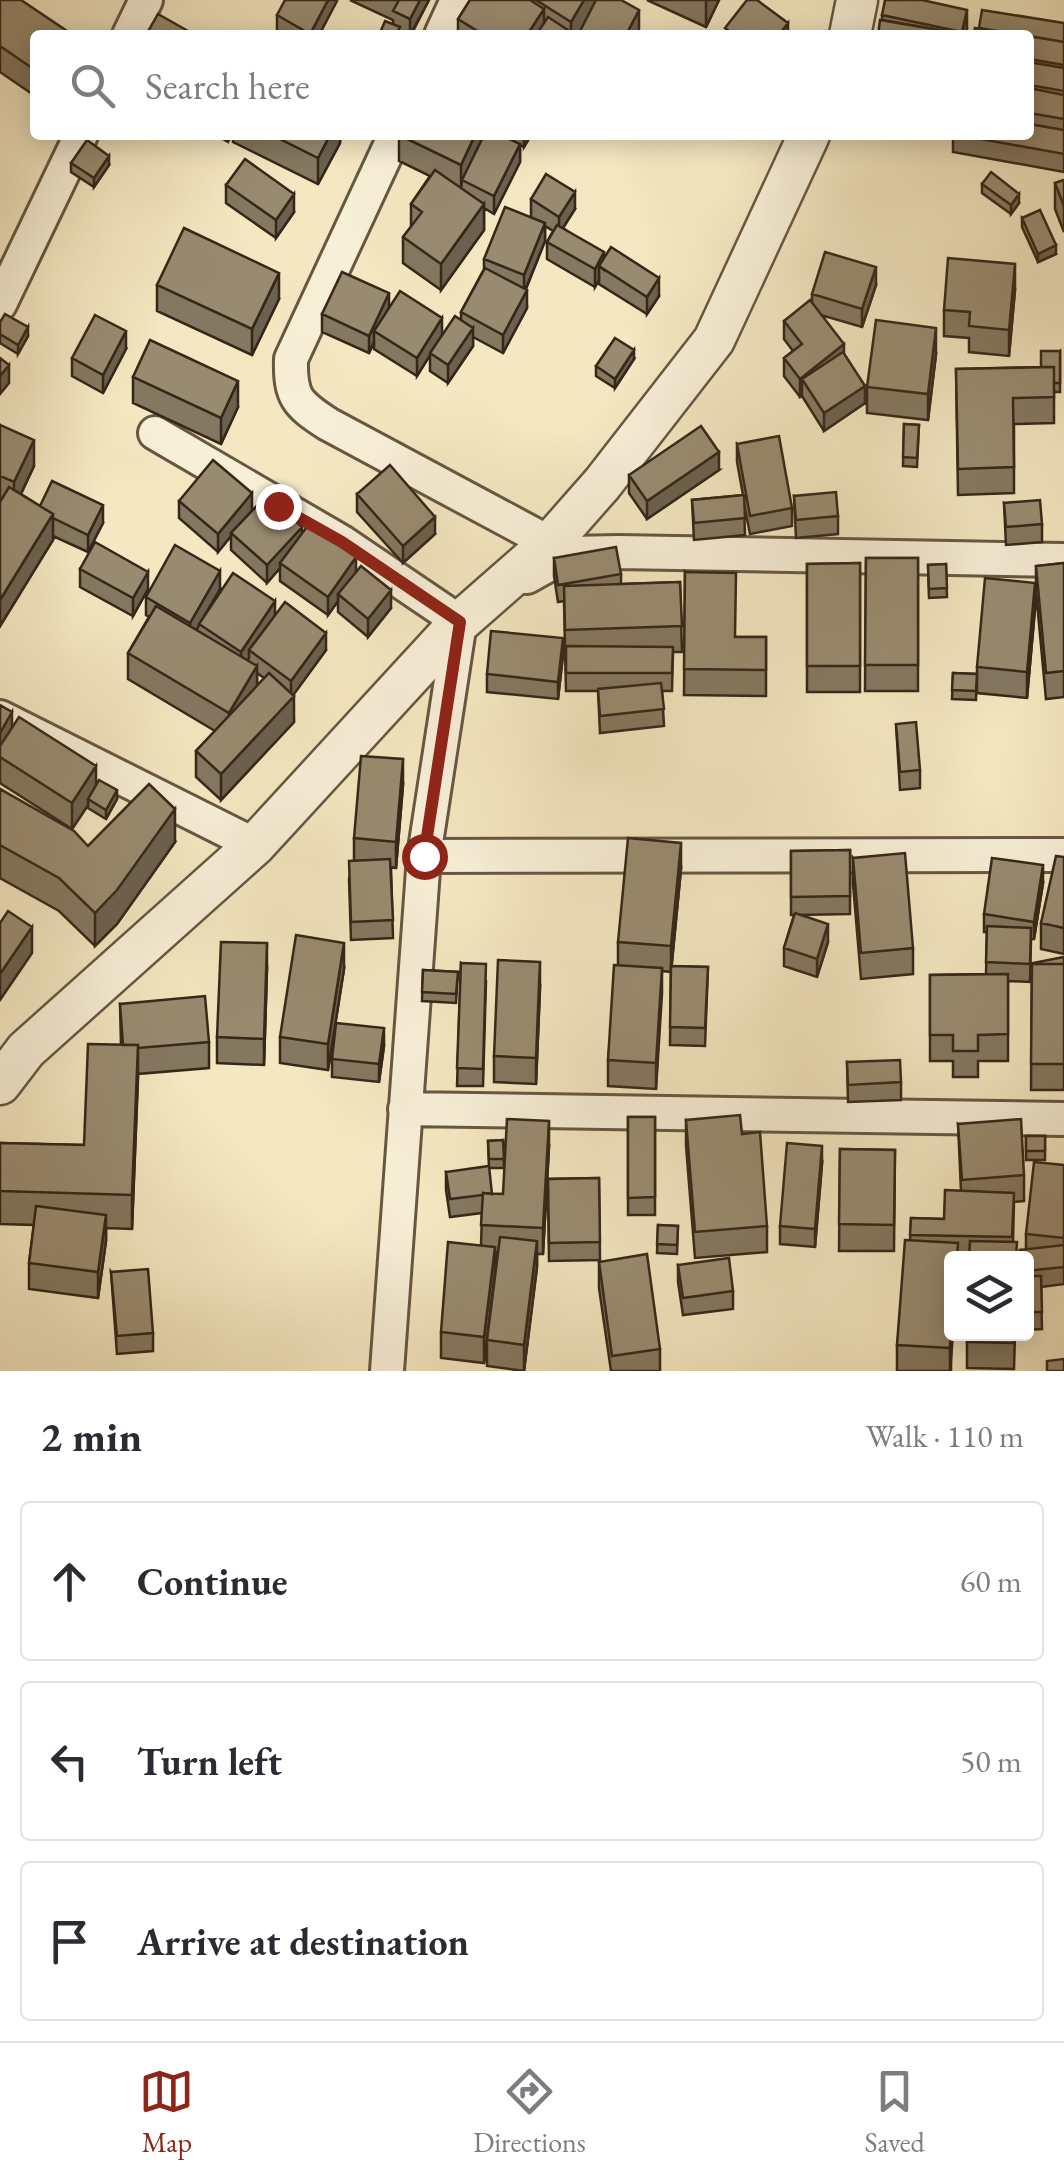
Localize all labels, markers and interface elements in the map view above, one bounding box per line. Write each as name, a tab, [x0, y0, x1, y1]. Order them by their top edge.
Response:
search box	[30, 30, 1034, 140]
icon: search	[65, 58, 120, 113]
text: Search here	[145, 61, 310, 110]
route end	[256, 484, 302, 530]
route start	[402, 834, 448, 880]
map controls	[944, 1251, 1034, 1341]
button: layers	[944, 1251, 1034, 1341]
text: 2 min	[40, 1409, 142, 1464]
text: Walk · 110 m	[866, 1415, 1024, 1457]
icon: ahead	[42, 1554, 97, 1609]
text: Continue	[137, 1557, 288, 1606]
text: 60 m	[960, 1560, 1022, 1602]
icon: left	[42, 1734, 97, 1789]
text: Turn left	[137, 1737, 282, 1786]
text: 50 m	[960, 1740, 1022, 1782]
icon: arrive	[42, 1914, 97, 1969]
text: Arrive at destination	[137, 1917, 469, 1966]
tab: Map	[139, 2064, 194, 2160]
tab: Directions	[473, 2064, 586, 2160]
tab: Saved	[865, 2064, 925, 2160]

